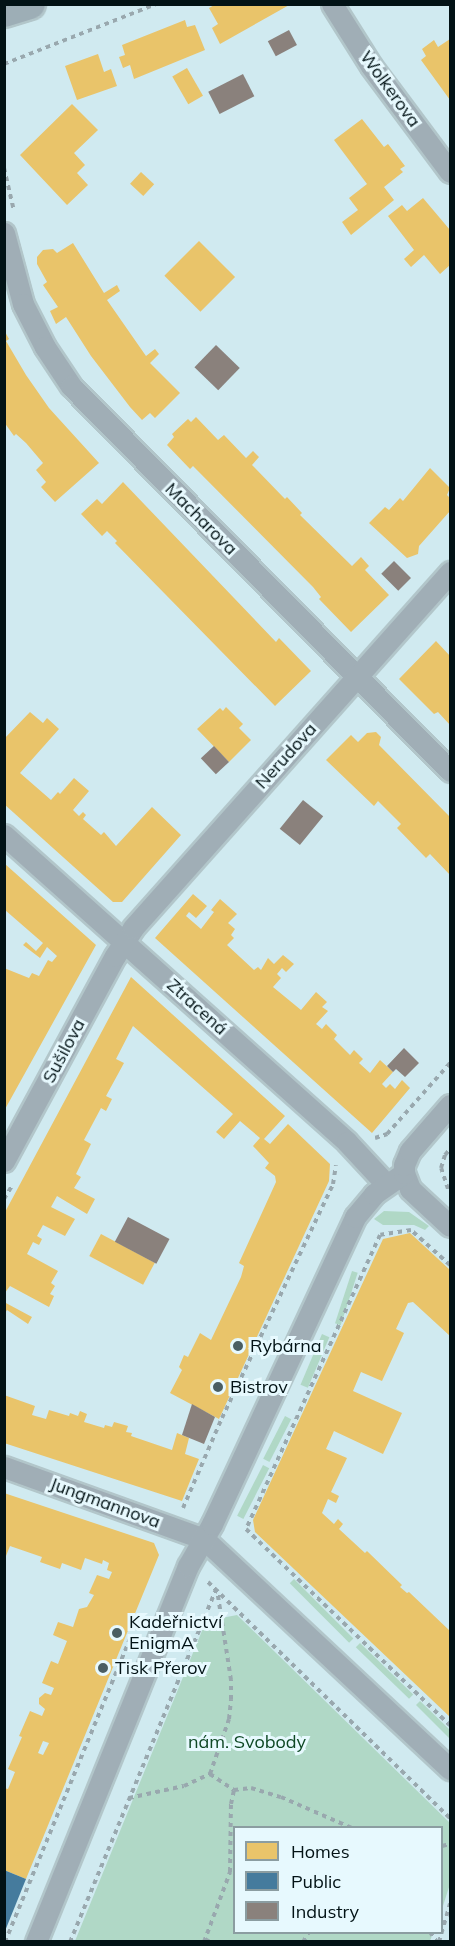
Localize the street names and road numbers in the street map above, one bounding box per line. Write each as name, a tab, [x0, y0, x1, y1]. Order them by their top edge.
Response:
street label: Wolkerova	[355, 47, 425, 131]
street label: Macharova	[160, 478, 242, 560]
street label: Nerudova	[251, 719, 321, 793]
street label: Ztracená	[162, 974, 232, 1040]
street label: Sušilova	[38, 1015, 90, 1087]
street label: Jungmannova	[47, 1473, 163, 1533]

